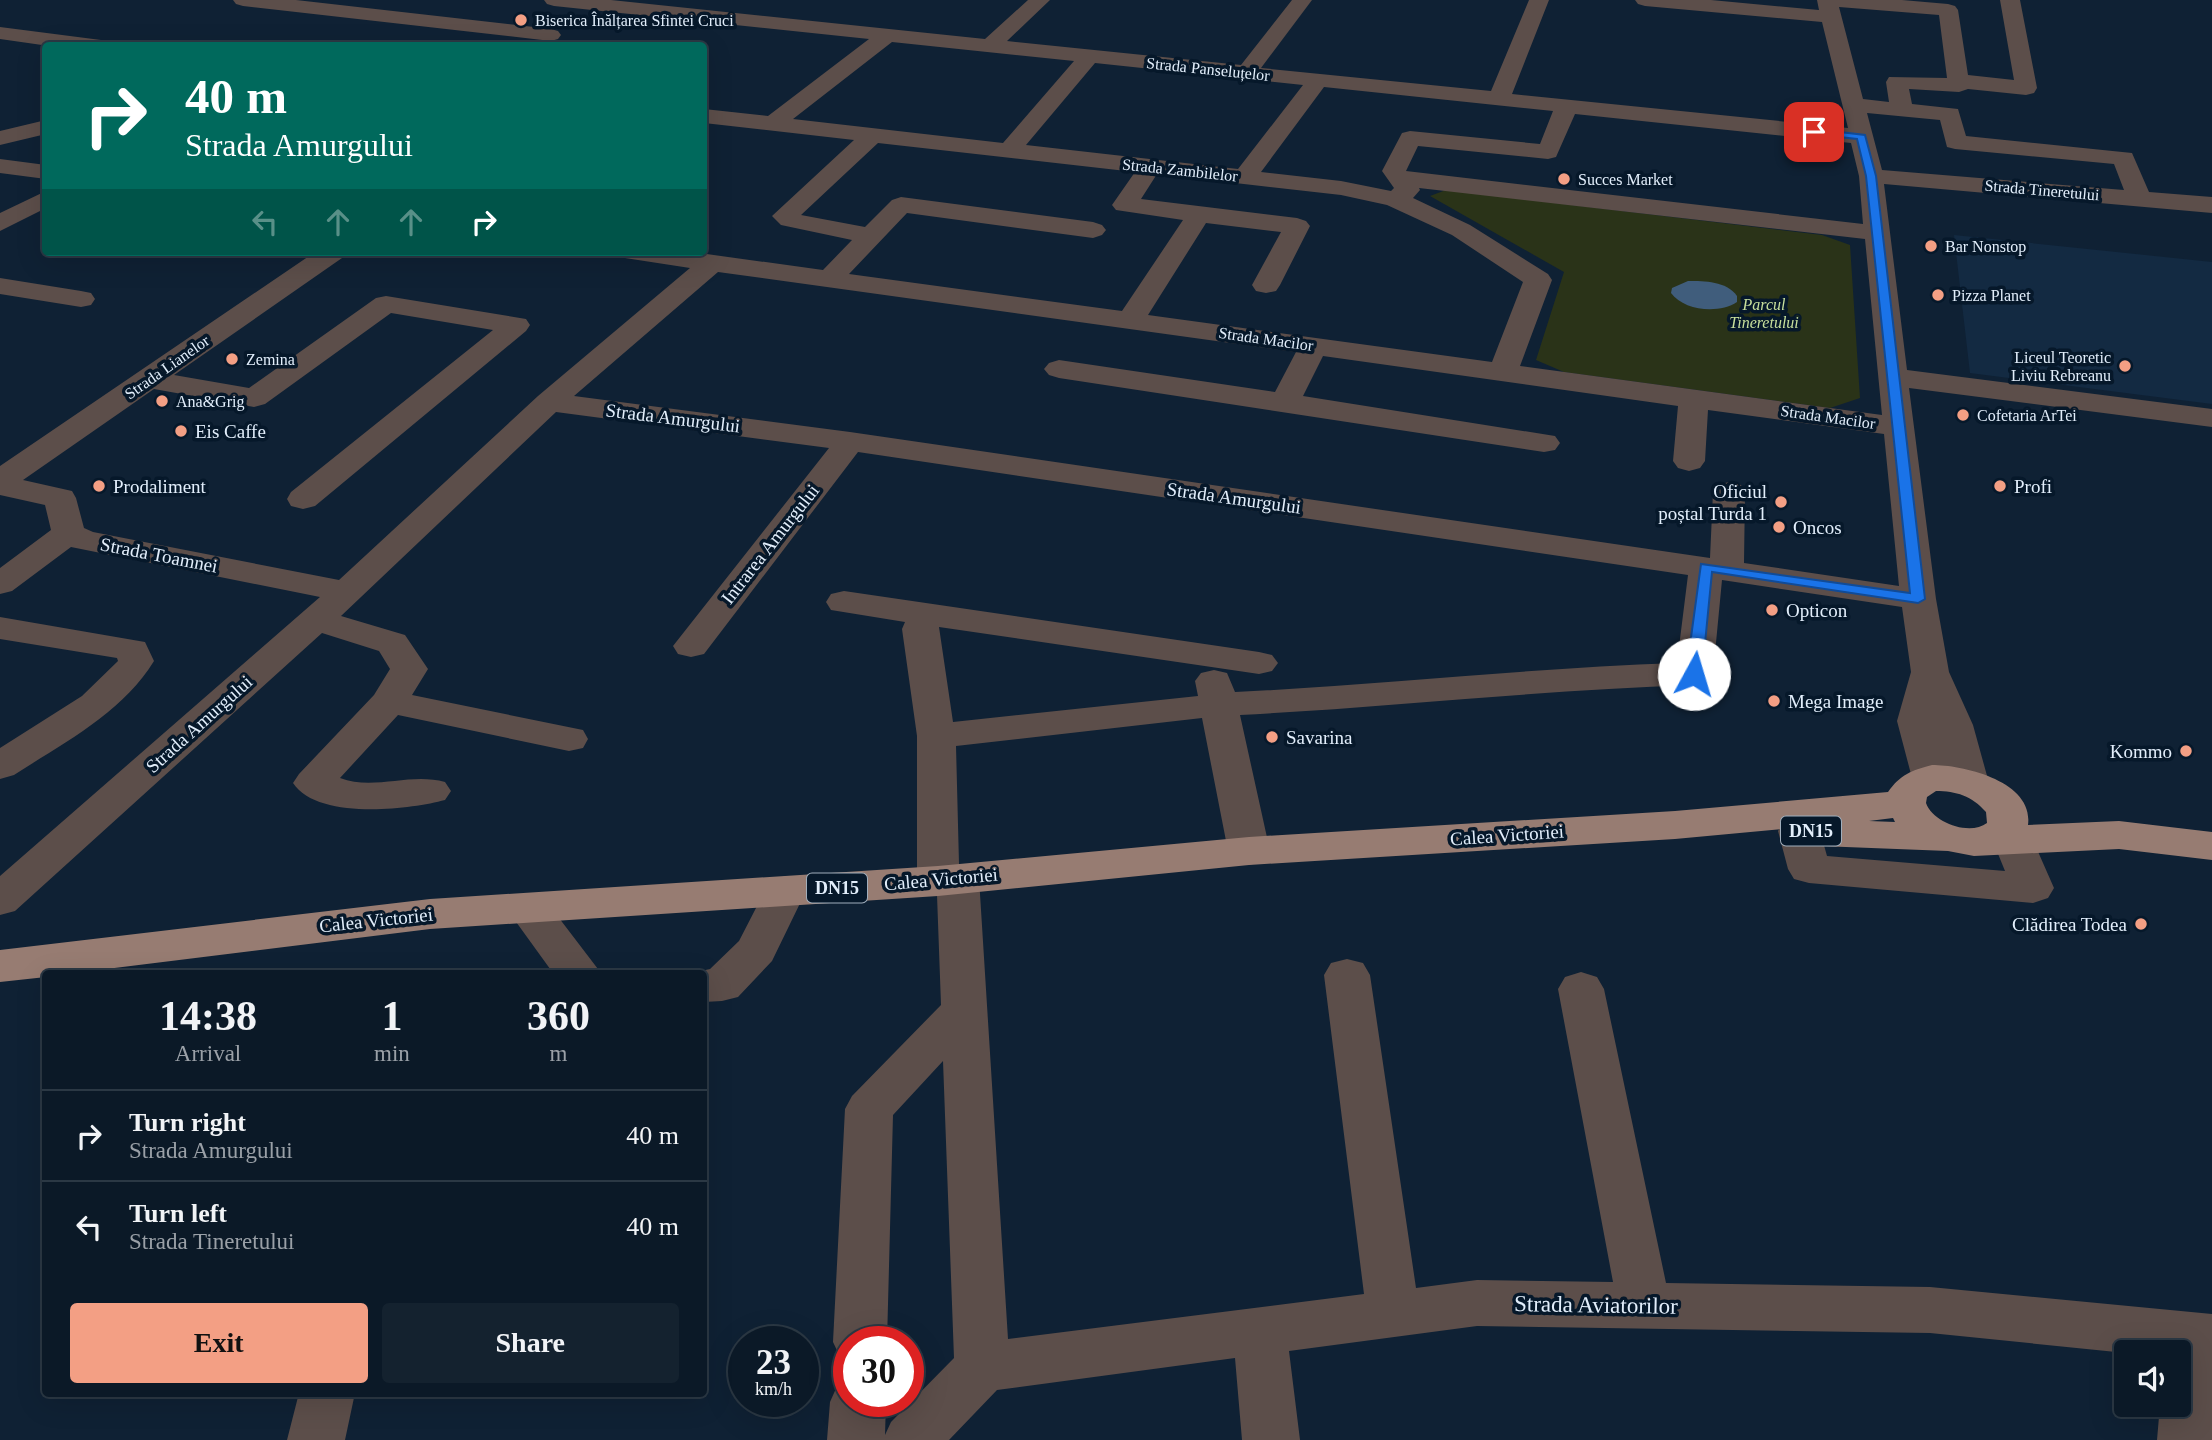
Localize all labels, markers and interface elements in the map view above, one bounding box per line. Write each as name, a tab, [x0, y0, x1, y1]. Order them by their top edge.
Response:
place label: Biserica Înălțarea Sfintei Cruci	[535, 11, 734, 30]
marker: Biserica Înălțarea Sfintei Cruci	[513, 12, 529, 28]
street label: Strada Panseluțelor	[1145, 54, 1271, 85]
text: 40 m	[185, 69, 287, 124]
icon: right	[70, 70, 161, 161]
pin	[1784, 102, 1844, 162]
icon: arrive	[1795, 113, 1833, 151]
text: Strada Amurgului	[185, 127, 413, 163]
street label: Strada Zambilelor	[1121, 155, 1239, 185]
marker: Succes Market	[1556, 171, 1572, 187]
place label: Succes Market	[1578, 171, 1673, 188]
street label: Strada Tineretului	[1984, 177, 2101, 204]
icon: left	[246, 203, 284, 241]
icon: ahead	[319, 203, 357, 241]
icon: ahead	[392, 203, 430, 241]
icon: right	[465, 203, 503, 241]
marker: Bar Nonstop	[1923, 238, 1939, 254]
place label: Bar Nonstop	[1945, 238, 2026, 256]
marker: Pizza Planet	[1930, 287, 1946, 303]
place label: Pizza Planet	[1952, 287, 2031, 304]
park label: Parcul Tineretului	[1729, 296, 1799, 331]
street label: Strada Macilor	[1218, 324, 1315, 354]
street label: Strada Lianelor	[122, 331, 213, 402]
place label: Liceul Teoretic Liviu Rebreanu	[2011, 349, 2111, 384]
marker: Zemina	[224, 351, 240, 367]
place label: Zemina	[246, 351, 295, 368]
marker: Liceul Teoretic Liviu Rebreanu	[2117, 358, 2133, 374]
marker: Ana&Grig	[154, 393, 170, 409]
place label: Ana&Grig	[176, 393, 244, 411]
street label: Strada Amurgului	[605, 399, 741, 437]
street label: Strada Macilor	[1780, 402, 1877, 432]
marker: Cofetaria ArTei	[1955, 407, 1971, 423]
place label: Cofetaria ArTei	[1977, 407, 2077, 424]
place label: Eis Caffe	[195, 421, 266, 442]
marker: Eis Caffe	[173, 423, 189, 439]
place label: Prodaliment	[113, 476, 207, 497]
place label: Profi	[2014, 476, 2052, 497]
marker: Prodaliment	[91, 478, 107, 494]
street label: Strada Amurgului	[1166, 478, 1302, 518]
marker: Profi	[1992, 478, 2008, 494]
street label: Intrarea Amurgului	[717, 480, 823, 608]
place label: Oficiul poștal Turda 1	[1658, 481, 1767, 524]
marker: Oficiul poștal Turda 1	[1773, 494, 1789, 510]
place label: Oncos	[1793, 517, 1842, 538]
marker: Oncos	[1771, 519, 1787, 535]
street label: Strada Toamnei	[99, 533, 219, 577]
place label: Opticon	[1786, 600, 1848, 621]
marker: Opticon	[1764, 602, 1780, 618]
position arrow	[1657, 637, 1731, 711]
street label: Strada Amurgului	[142, 671, 256, 777]
place label: Mega Image	[1788, 691, 1883, 712]
marker: Mega Image	[1766, 693, 1782, 709]
place label: Savarina	[1286, 727, 1353, 748]
marker: Savarina	[1264, 729, 1280, 745]
place label: Kommo	[2110, 741, 2172, 762]
marker: Kommo	[2178, 743, 2194, 759]
road number: DN15	[1781, 816, 1841, 846]
street label: Calea Victoriei	[1449, 821, 1565, 849]
street label: Calea Victoriei	[883, 864, 999, 894]
road number: DN15	[807, 874, 867, 903]
street label: Calea Victoriei	[318, 904, 434, 936]
place label: Clădirea Todea	[2012, 914, 2128, 935]
marker: Clădirea Todea	[2133, 916, 2149, 932]
text: 14:38	[159, 993, 257, 1039]
text: 1	[381, 993, 402, 1039]
text: 360	[527, 993, 590, 1039]
text: Arrival	[175, 1041, 241, 1066]
text: min	[374, 1041, 410, 1066]
text: m	[549, 1041, 567, 1066]
text: Turn right	[129, 1108, 246, 1137]
icon: right	[70, 1117, 108, 1155]
text: 40 m	[626, 1121, 679, 1150]
text: Strada Amurgului	[129, 1138, 293, 1163]
text: Turn left	[129, 1199, 227, 1228]
icon: left	[70, 1208, 108, 1246]
text: 40 m	[626, 1212, 679, 1241]
text: Strada Tineretului	[129, 1229, 294, 1254]
street label: Strada Aviatorilor	[1514, 1291, 1678, 1319]
button: Exit	[70, 1303, 368, 1383]
button: Share	[382, 1303, 679, 1383]
speed limit sign: 30	[833, 1326, 924, 1417]
map controls	[2114, 1340, 2191, 1417]
button: sound	[2114, 1340, 2191, 1417]
text: 23	[756, 1343, 791, 1382]
text: km/h	[755, 1379, 792, 1399]

